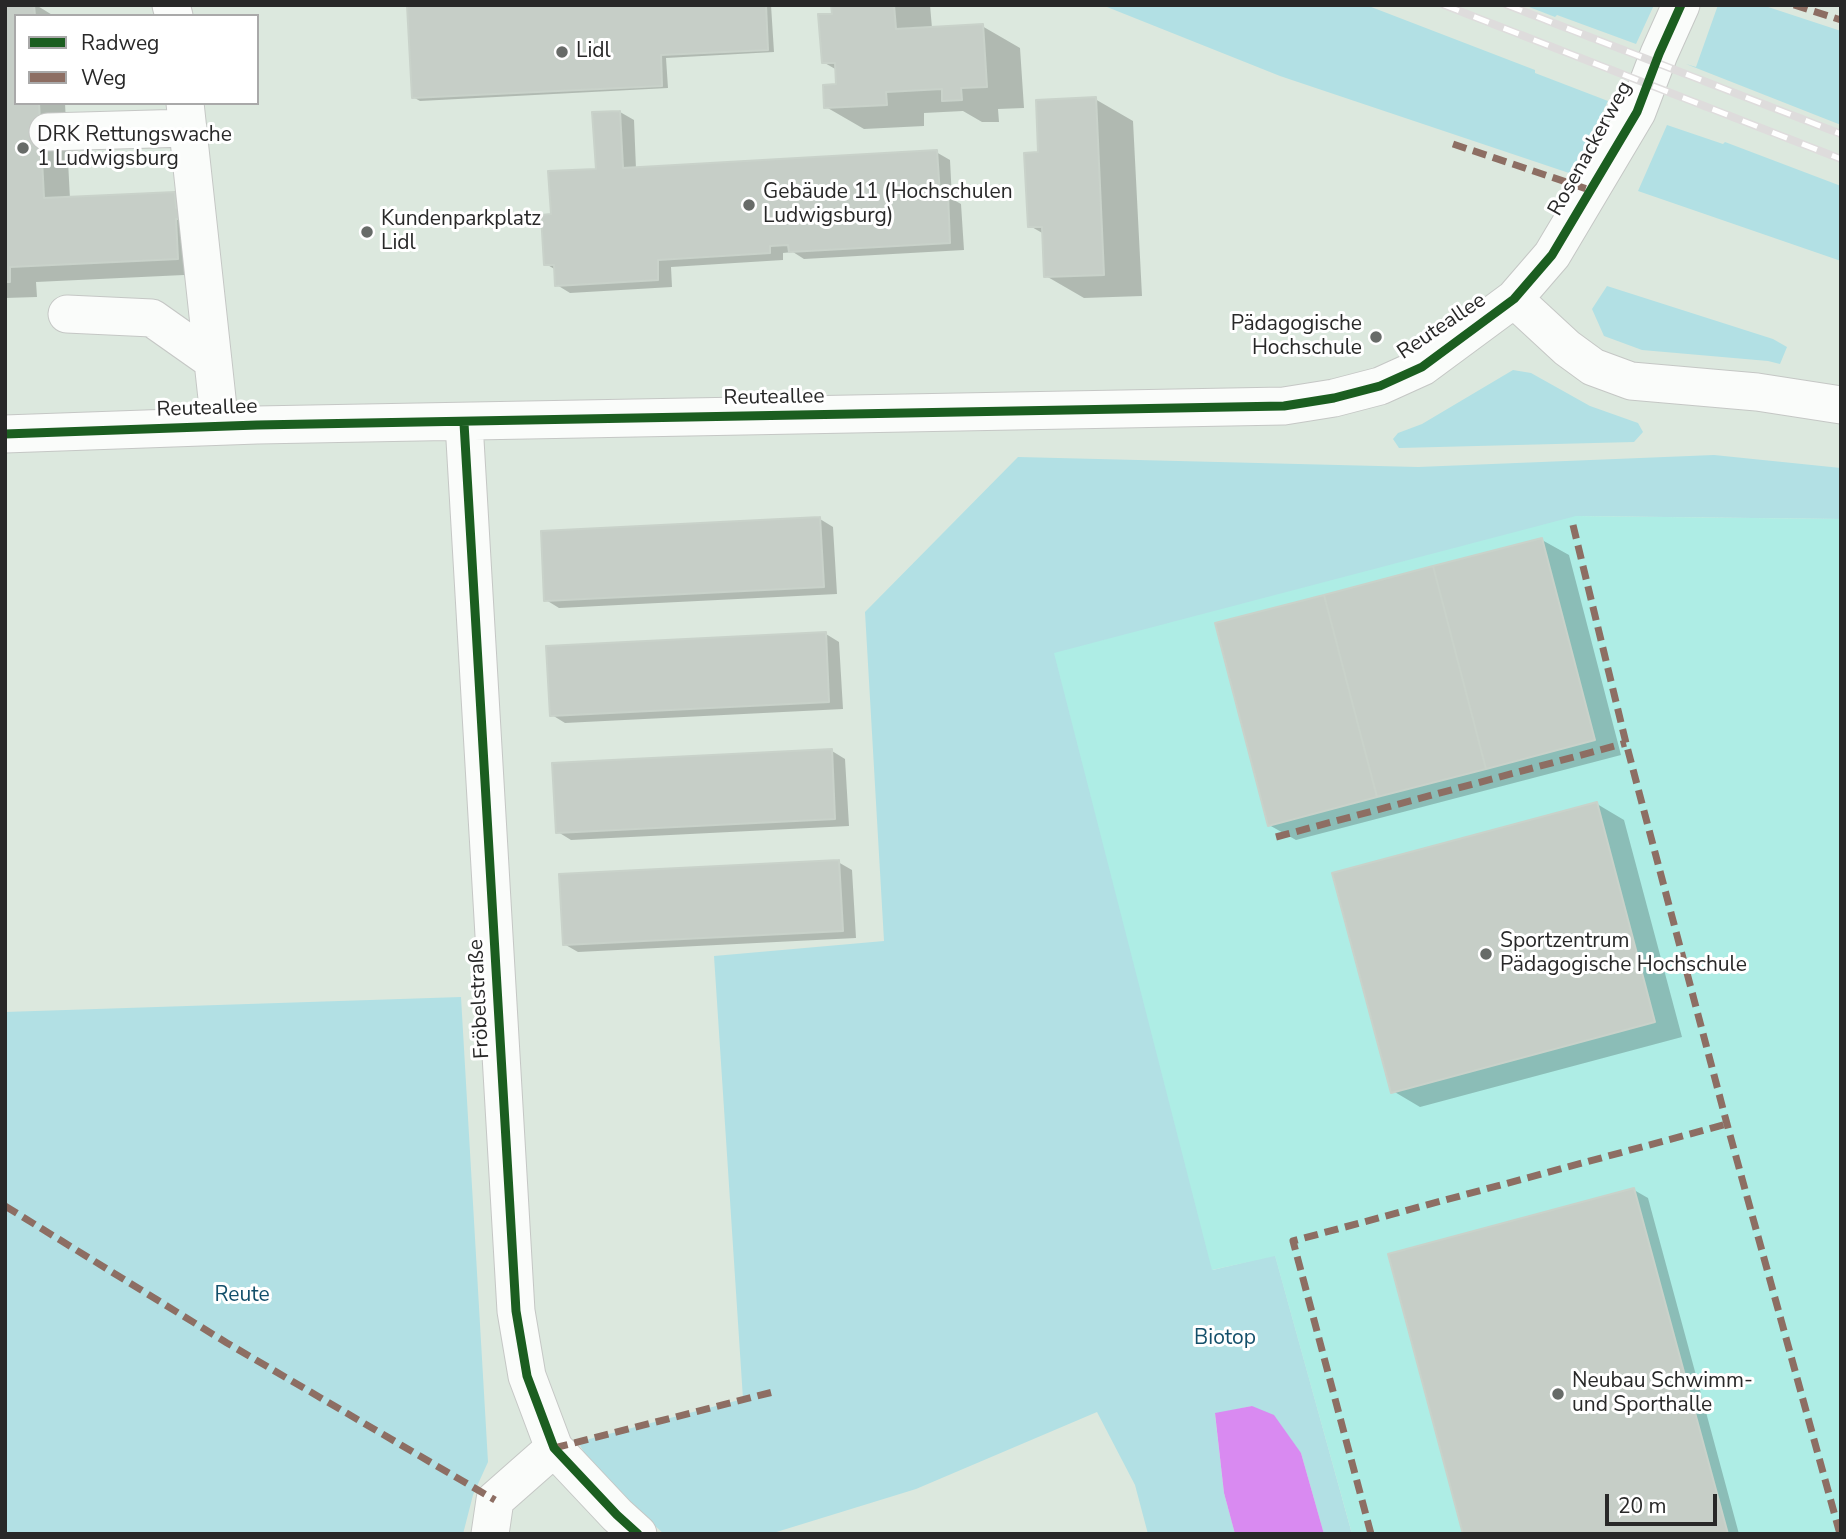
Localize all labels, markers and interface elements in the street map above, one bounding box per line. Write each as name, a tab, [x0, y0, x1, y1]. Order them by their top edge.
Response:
legend	[14, 14, 259, 105]
text: Radweg	[81, 29, 159, 57]
place label: Lidl	[576, 39, 611, 65]
marker: Lidl	[554, 44, 570, 60]
text: Weg	[81, 64, 126, 92]
street label: Rosenackerweg	[1544, 77, 1638, 221]
place label: DRK Rettungswache 1 Ludwigsburg	[37, 123, 232, 173]
marker: DRK Rettungswache 1 Ludwigsburg	[15, 140, 31, 156]
place label: Gebäude 11 (Hochschulen Ludwigsburg)	[763, 180, 1013, 230]
marker: Gebäude 11 (Hochschulen Ludwigsburg)	[741, 197, 757, 213]
place label: Kundenparkplatz Lidl	[381, 207, 541, 257]
marker: Kundenparkplatz Lidl	[359, 224, 375, 240]
street label: Reuteallee	[1393, 288, 1491, 366]
place label: Pädagogische Hochschule	[1231, 312, 1362, 362]
marker: Pädagogische Hochschule	[1368, 329, 1384, 345]
street label: Reuteallee	[723, 385, 825, 411]
street label: Reuteallee	[156, 395, 258, 423]
place label: Sportzentrum Pädagogische Hochschule	[1500, 929, 1747, 979]
street label: Fröbelstraße	[464, 938, 496, 1060]
marker: Sportzentrum Pädagogische Hochschule	[1478, 946, 1494, 962]
park label: Reute	[214, 1283, 270, 1309]
park label: Biotop	[1194, 1326, 1256, 1352]
place label: Neubau Schwimm- und Sporthalle	[1572, 1369, 1753, 1419]
marker: Neubau Schwimm- und Sporthalle	[1550, 1386, 1566, 1402]
scale bar	[1608, 1480, 1720, 1524]
text: 20 m	[1618, 1492, 1667, 1520]

